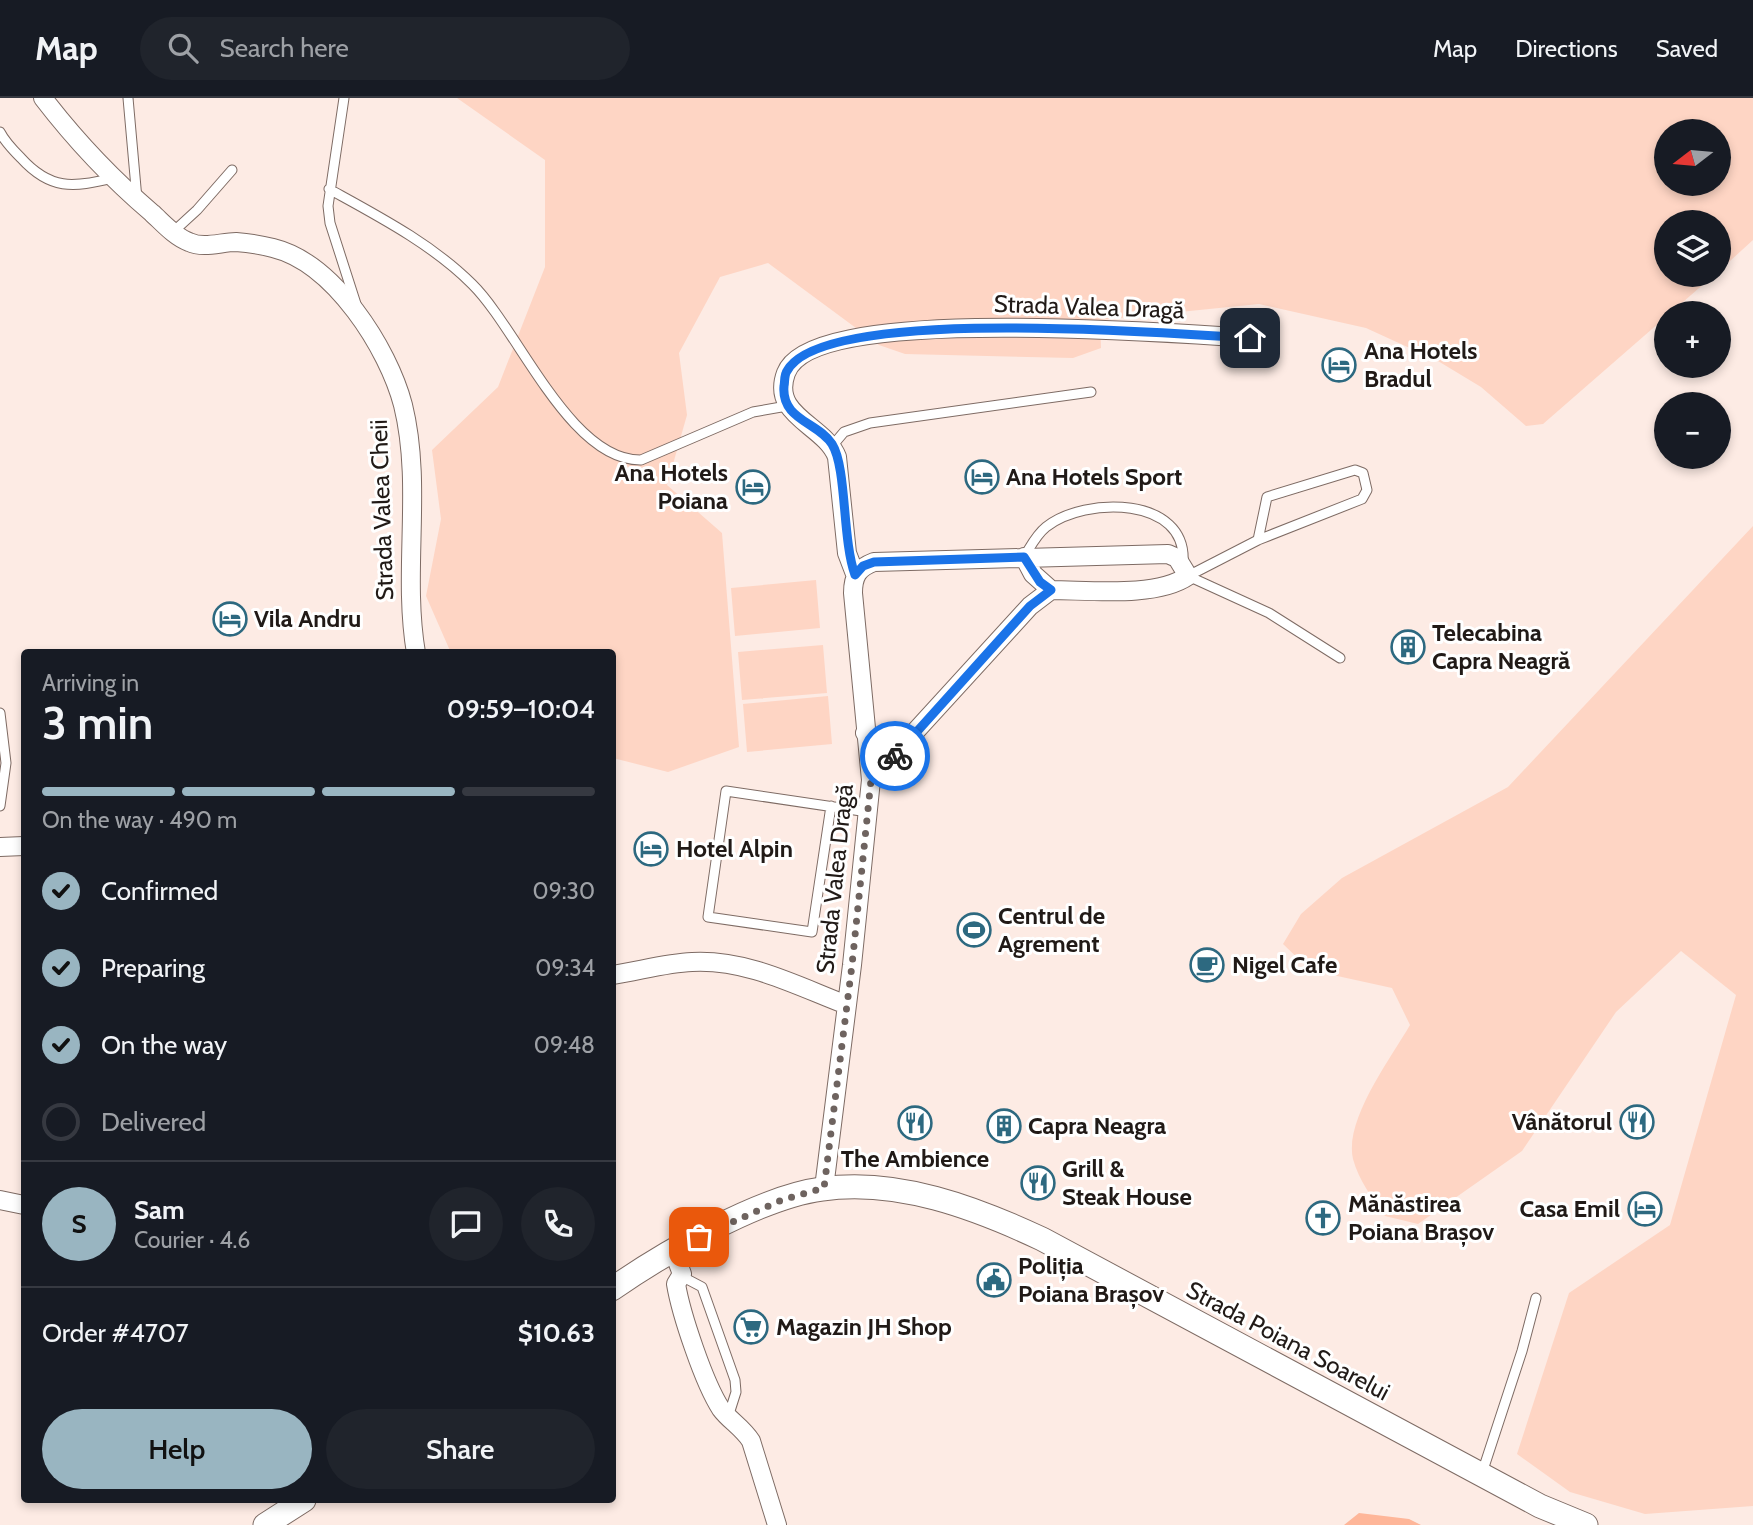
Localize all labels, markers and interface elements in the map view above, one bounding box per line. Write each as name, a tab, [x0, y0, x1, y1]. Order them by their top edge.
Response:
search box	[140, 17, 630, 80]
text: Map	[35, 28, 98, 68]
icon: search	[164, 29, 202, 67]
text: Search here	[220, 32, 349, 64]
text: Map	[1433, 34, 1477, 63]
text: Directions	[1515, 34, 1618, 63]
text: Saved	[1656, 34, 1718, 63]
north arrow	[1654, 119, 1731, 196]
map controls	[1654, 119, 1731, 469]
button: layers	[1654, 210, 1731, 287]
street label: Strada Valea Dragă	[993, 289, 1185, 324]
button: +	[1654, 301, 1731, 378]
pin	[1220, 308, 1280, 368]
icon: home	[1231, 319, 1269, 357]
place label: Ana Hotels Bradul	[1364, 336, 1477, 393]
hotel icon: Ana Hotels Bradul	[1320, 346, 1358, 384]
button: −	[1654, 392, 1731, 469]
street label: Strada Valea Cheii	[364, 419, 399, 601]
place label: Ana Hotels Poiana	[615, 458, 728, 515]
hotel icon: Ana Hotels Sport	[963, 458, 1001, 496]
place label: Ana Hotels Sport	[1006, 462, 1182, 491]
hotel icon: Ana Hotels Poiana	[734, 468, 772, 506]
hotel icon: Vila Andru	[211, 600, 249, 638]
place label: Vila Andru	[254, 604, 361, 633]
place label: Telecabina Capra Neagră	[1432, 618, 1570, 675]
building icon: Telecabina Capra Neagră	[1389, 628, 1427, 666]
text: Arriving in	[42, 669, 139, 697]
text: 09:59–10:04	[447, 693, 595, 725]
text: 3 min	[42, 695, 153, 751]
courier	[860, 721, 930, 791]
icon: bike	[876, 737, 914, 775]
street label: Strada Valea Dragă	[810, 782, 859, 975]
text: On the way · 490 m	[42, 806, 237, 834]
hotel icon: Hotel Alpin	[632, 830, 670, 868]
place label: Hotel Alpin	[676, 834, 793, 863]
icon: check	[42, 872, 80, 910]
text: Confirmed	[101, 875, 218, 907]
text: 09:30	[533, 877, 595, 905]
place label: Centrul de Agrement	[998, 901, 1105, 958]
sports icon: Centrul de Agrement	[955, 911, 993, 949]
cafe icon: Nigel Cafe	[1188, 946, 1226, 984]
icon: check	[42, 949, 80, 987]
place label: Nigel Cafe	[1232, 950, 1337, 979]
text: Preparing	[101, 952, 205, 984]
text: 09:34	[535, 954, 595, 982]
icon: check	[42, 1026, 80, 1064]
text: On the way	[101, 1029, 227, 1061]
text: 09:48	[534, 1031, 595, 1059]
restaurant icon: Vânătorul	[1618, 1103, 1656, 1141]
restaurant icon: The Ambience	[896, 1104, 934, 1142]
text: Delivered	[101, 1106, 206, 1138]
building icon: Capra Neagra	[985, 1107, 1023, 1145]
place label: Vânătorul	[1512, 1107, 1612, 1136]
place label: Capra Neagra	[1028, 1111, 1166, 1140]
place label: The Ambience	[841, 1144, 989, 1173]
place label: Grill & Steak House	[1062, 1154, 1192, 1211]
restaurant icon: Grill & Steak House	[1019, 1164, 1057, 1202]
button: chat	[429, 1187, 503, 1261]
button: phone	[521, 1187, 595, 1261]
place label: Mănăstirea Poiana Brașov	[1348, 1189, 1494, 1247]
hotel icon: Casa Emil	[1626, 1190, 1664, 1228]
text: Sam	[134, 1194, 185, 1226]
place label: Casa Emil	[1519, 1194, 1620, 1223]
church icon: Mănăstirea Poiana Brașov	[1304, 1199, 1342, 1237]
pin	[669, 1207, 729, 1267]
text: S	[71, 1208, 87, 1240]
icon: bag	[680, 1218, 718, 1256]
text: Courier · 4.6	[134, 1226, 250, 1254]
place label: Poliția Poiana Brașov	[1018, 1251, 1164, 1309]
public building icon: Poliția Poiana Brașov	[975, 1261, 1013, 1299]
street label: Strada Poiana Soarelui	[1182, 1275, 1395, 1406]
supermarket icon: Magazin JH Shop	[732, 1308, 770, 1346]
place label: Magazin JH Shop	[776, 1312, 952, 1341]
text: Order #4707	[42, 1317, 189, 1349]
text: $10.63	[518, 1317, 595, 1349]
button: Help	[42, 1409, 312, 1489]
button: Share	[326, 1409, 595, 1489]

